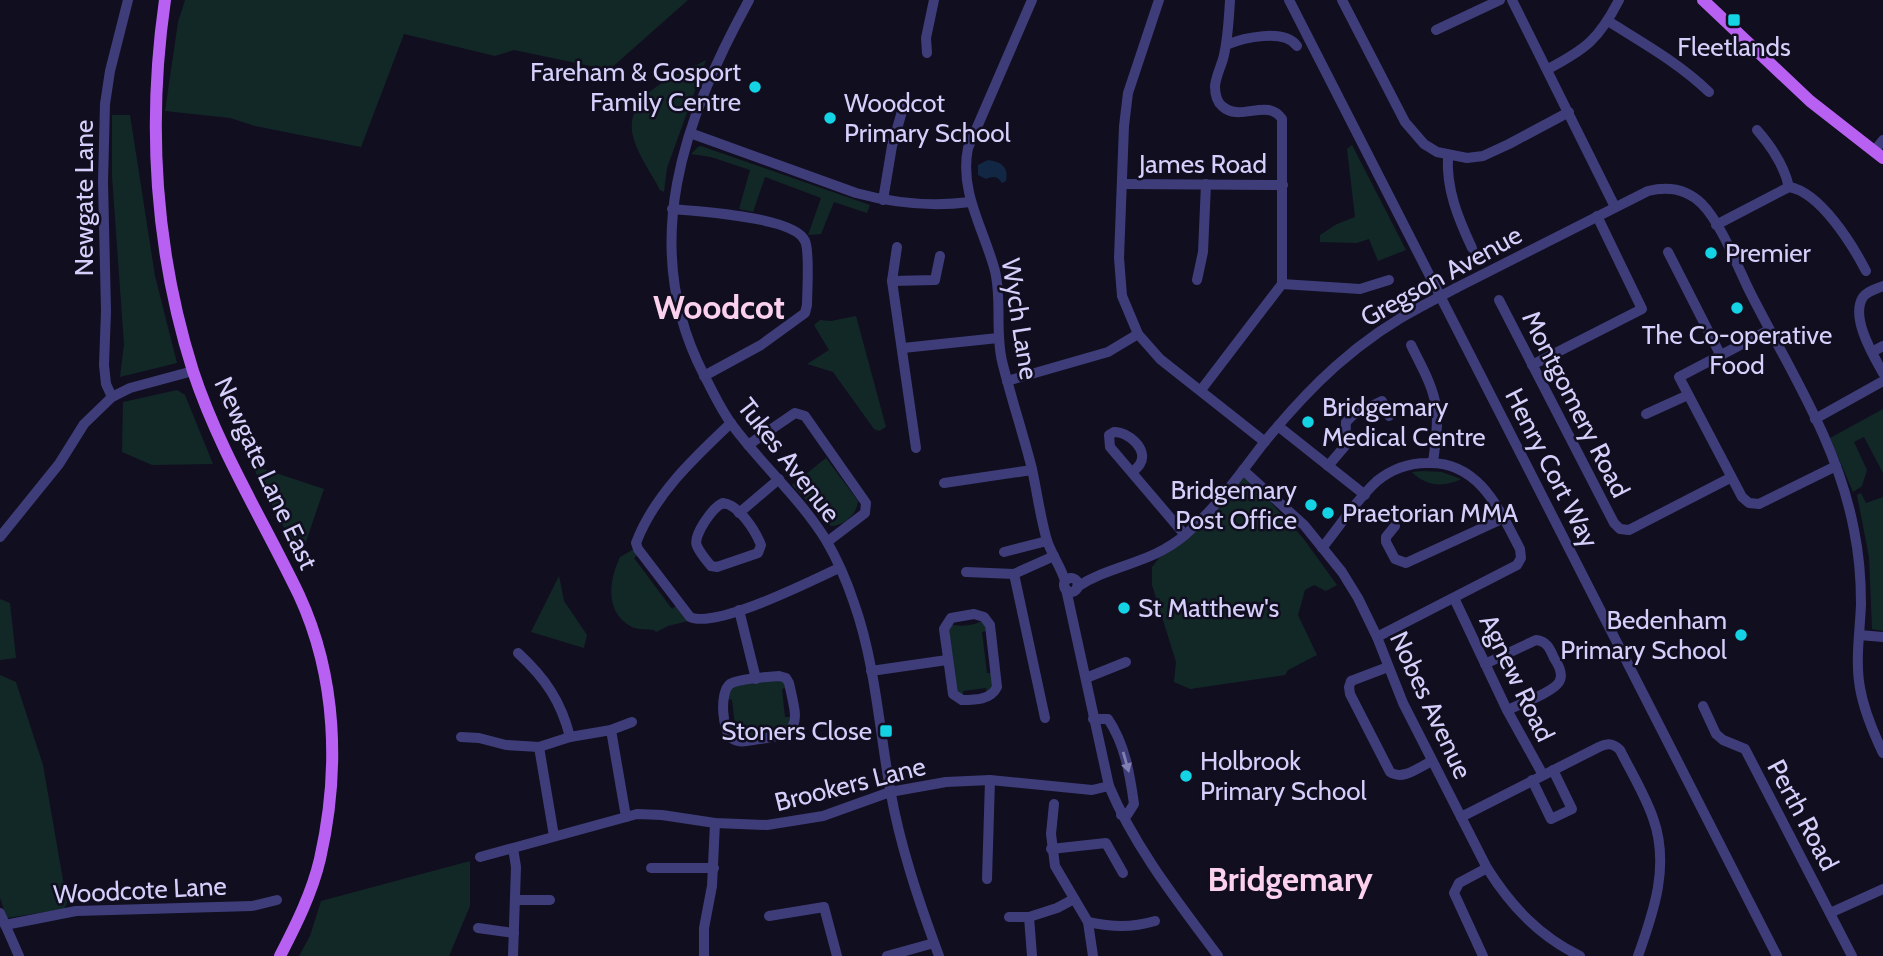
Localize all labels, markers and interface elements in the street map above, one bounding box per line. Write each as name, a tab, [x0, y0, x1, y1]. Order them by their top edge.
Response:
marker: Fleetlands	[1726, 12, 1742, 28]
place label: Fleetlands	[1677, 31, 1791, 63]
place label: Fareham & Gosport Family Centre	[530, 56, 741, 118]
marker: Fareham & Gosport Family Centre	[747, 79, 763, 95]
place label: Woodcot Primary School	[844, 87, 1011, 149]
marker: Woodcot Primary School	[822, 110, 838, 126]
street label: Newgate Lane	[68, 120, 100, 276]
street label: James Road	[1138, 148, 1267, 180]
street label: Gregson Avenue	[1355, 219, 1527, 333]
place label: Premier	[1725, 237, 1811, 269]
marker: Premier	[1703, 245, 1719, 261]
street label: Wych Lane	[995, 256, 1045, 382]
district label: Woodcot	[653, 287, 785, 327]
marker: The Co-operative Food	[1729, 300, 1745, 316]
street label: Montgomery Road	[1515, 305, 1637, 503]
place label: The Co-operative Food	[1642, 319, 1832, 381]
street label: Newgate Lane East	[207, 372, 325, 575]
street label: Henry Cort Way	[1498, 383, 1606, 553]
place label: Bridgemary Medical Centre	[1322, 391, 1486, 453]
street label: Tukes Avenue	[731, 392, 847, 528]
marker: Bridgemary Medical Centre	[1300, 414, 1316, 430]
place label: Bridgemary Post Office	[1171, 474, 1297, 536]
marker: Bridgemary Post Office	[1303, 497, 1319, 513]
place label: Praetorian MMA	[1342, 497, 1518, 529]
marker: Praetorian MMA	[1320, 505, 1336, 521]
place label: St Matthew's	[1138, 592, 1280, 624]
marker: St Matthew's	[1116, 600, 1132, 616]
place label: Bedenham Primary School	[1560, 604, 1727, 666]
street label: Agnew Road	[1472, 609, 1562, 747]
street label: Nobes Avenue	[1383, 626, 1479, 784]
marker: Bedenham Primary School	[1733, 627, 1749, 643]
place label: Stoners Close	[721, 715, 872, 747]
marker: Stoners Close	[878, 723, 894, 739]
place label: Holbrook Primary School	[1200, 745, 1367, 807]
street label: Brookers Lane	[771, 750, 929, 818]
one-way arrow	[1121, 752, 1131, 773]
street label: Perth Road	[1760, 754, 1846, 876]
marker: Holbrook Primary School	[1178, 768, 1194, 784]
district label: Bridgemary	[1207, 859, 1373, 899]
street label: Woodcote Lane	[53, 869, 227, 911]

